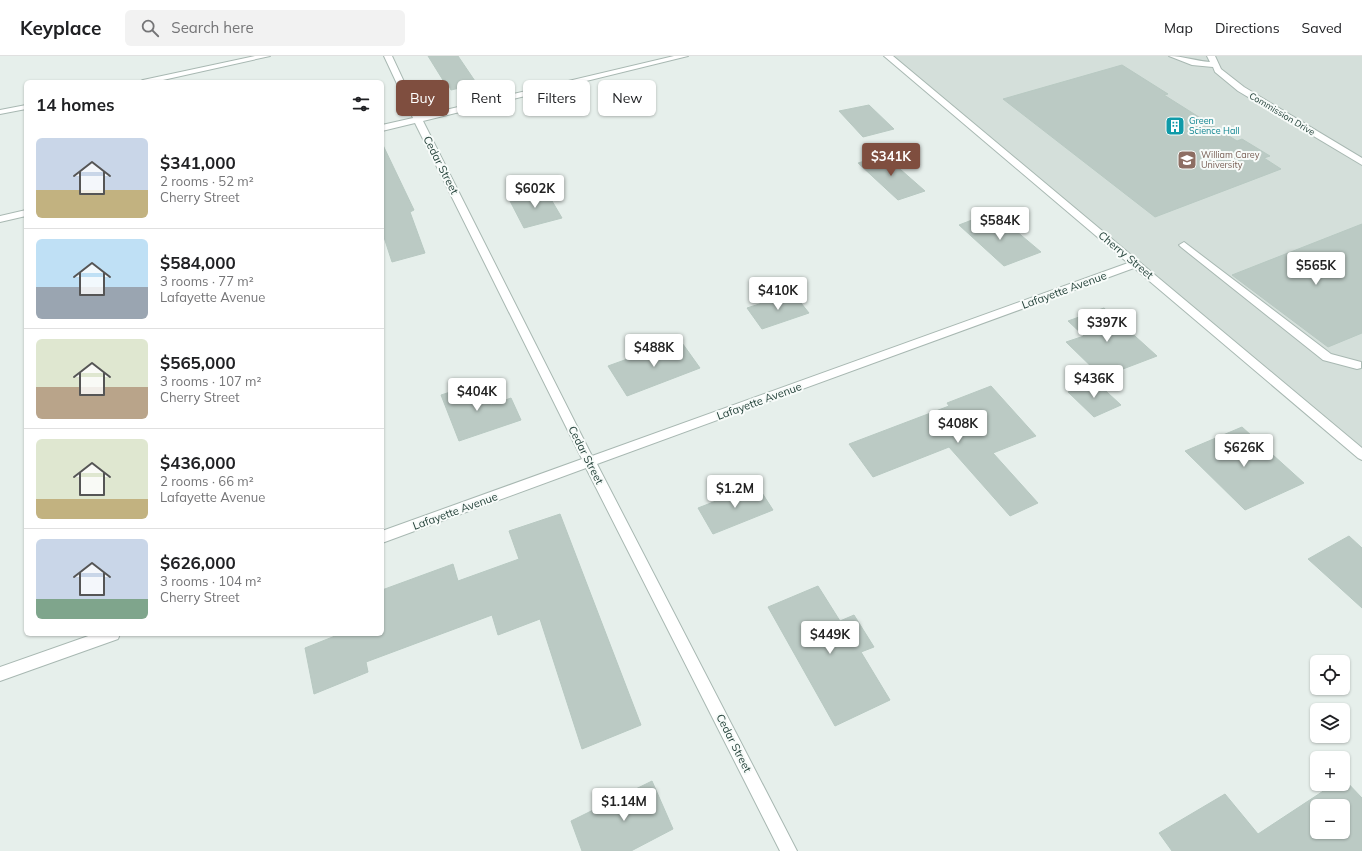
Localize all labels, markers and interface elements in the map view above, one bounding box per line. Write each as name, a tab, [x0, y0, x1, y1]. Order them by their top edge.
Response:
search box	[125, 10, 405, 46]
text: Keyplace	[20, 16, 101, 40]
icon: search	[139, 17, 161, 39]
text: Search here	[171, 18, 254, 37]
text: Map	[1164, 19, 1193, 37]
text: Directions	[1215, 19, 1280, 37]
text: Saved	[1302, 19, 1342, 37]
chip: Buy	[396, 80, 449, 116]
chip: Rent	[457, 80, 515, 116]
chip: Filters	[523, 80, 590, 116]
chip: New	[598, 80, 656, 116]
street label: Commission Drive	[1247, 90, 1317, 138]
icon: filters	[350, 93, 372, 115]
text: 14 homes	[36, 94, 115, 115]
building icon: Green Science Hall	[1164, 115, 1186, 137]
place label: Green Science Hall	[1189, 115, 1240, 136]
street label: Cedar Street	[420, 133, 462, 197]
pin: $341K	[863, 143, 919, 177]
text: $341K	[871, 148, 911, 164]
school or university icon: William Carey University	[1176, 149, 1198, 171]
place label: William Carey University	[1201, 149, 1260, 171]
text: $341,000	[160, 152, 236, 173]
icon: home	[68, 154, 116, 202]
text: 2 rooms · 52 m²	[160, 173, 254, 189]
pin: $602K	[507, 175, 563, 209]
text: $602K	[515, 180, 555, 196]
text: Cherry Street	[160, 189, 240, 205]
pin: $584K	[972, 207, 1028, 241]
text: $584K	[980, 212, 1020, 228]
street label: Cherry Street	[1096, 228, 1156, 282]
text: $584,000	[160, 252, 236, 273]
pin: $565K	[1288, 252, 1344, 286]
icon: home	[68, 255, 116, 303]
text: $565K	[1296, 257, 1336, 273]
street label: Lafayette Avenue	[1020, 268, 1108, 312]
text: 3 rooms · 77 m²	[160, 273, 254, 289]
pin: $410K	[750, 277, 806, 311]
text: $410K	[758, 282, 798, 298]
text: Lafayette Avenue	[160, 289, 265, 305]
pin: $397K	[1079, 309, 1135, 343]
text: $397K	[1087, 314, 1127, 330]
pin: $488K	[626, 334, 682, 368]
text: $488K	[634, 339, 674, 355]
text: $565,000	[160, 352, 236, 373]
icon: home	[68, 355, 116, 403]
pin: $436K	[1066, 365, 1122, 399]
text: $436K	[1074, 370, 1114, 386]
text: 3 rooms · 107 m²	[160, 373, 261, 389]
pin: $404K	[449, 378, 505, 412]
street label: Lafayette Avenue	[715, 379, 803, 423]
text: $404K	[457, 383, 497, 399]
text: Cherry Street	[160, 389, 240, 405]
pin: $408K	[930, 410, 986, 444]
text: $408K	[938, 415, 978, 431]
street label: Cedar Street	[565, 423, 607, 487]
pin: $626K	[1216, 434, 1272, 468]
text: $626K	[1224, 439, 1264, 455]
text: $436,000	[160, 452, 236, 473]
icon: home	[68, 455, 116, 503]
text: 2 rooms · 66 m²	[160, 473, 254, 489]
pin: $1.2M	[707, 475, 763, 509]
text: $1.2M	[716, 480, 754, 496]
text: Lafayette Avenue	[160, 489, 265, 505]
street label: Lafayette Avenue	[411, 489, 499, 533]
text: $626,000	[160, 552, 236, 573]
icon: home	[68, 555, 116, 603]
text: 3 rooms · 104 m²	[160, 573, 261, 589]
text: Cherry Street	[160, 589, 240, 605]
pin: $449K	[802, 621, 858, 655]
text: $449K	[810, 626, 850, 642]
map controls	[1310, 655, 1350, 839]
button: locate	[1310, 655, 1350, 695]
button: layers	[1310, 703, 1350, 743]
street label: Cedar Street	[713, 711, 755, 775]
button: +	[1310, 751, 1350, 791]
pin: $1.14M	[591, 788, 657, 822]
text: $1.14M	[601, 793, 647, 809]
button: −	[1310, 799, 1350, 839]

